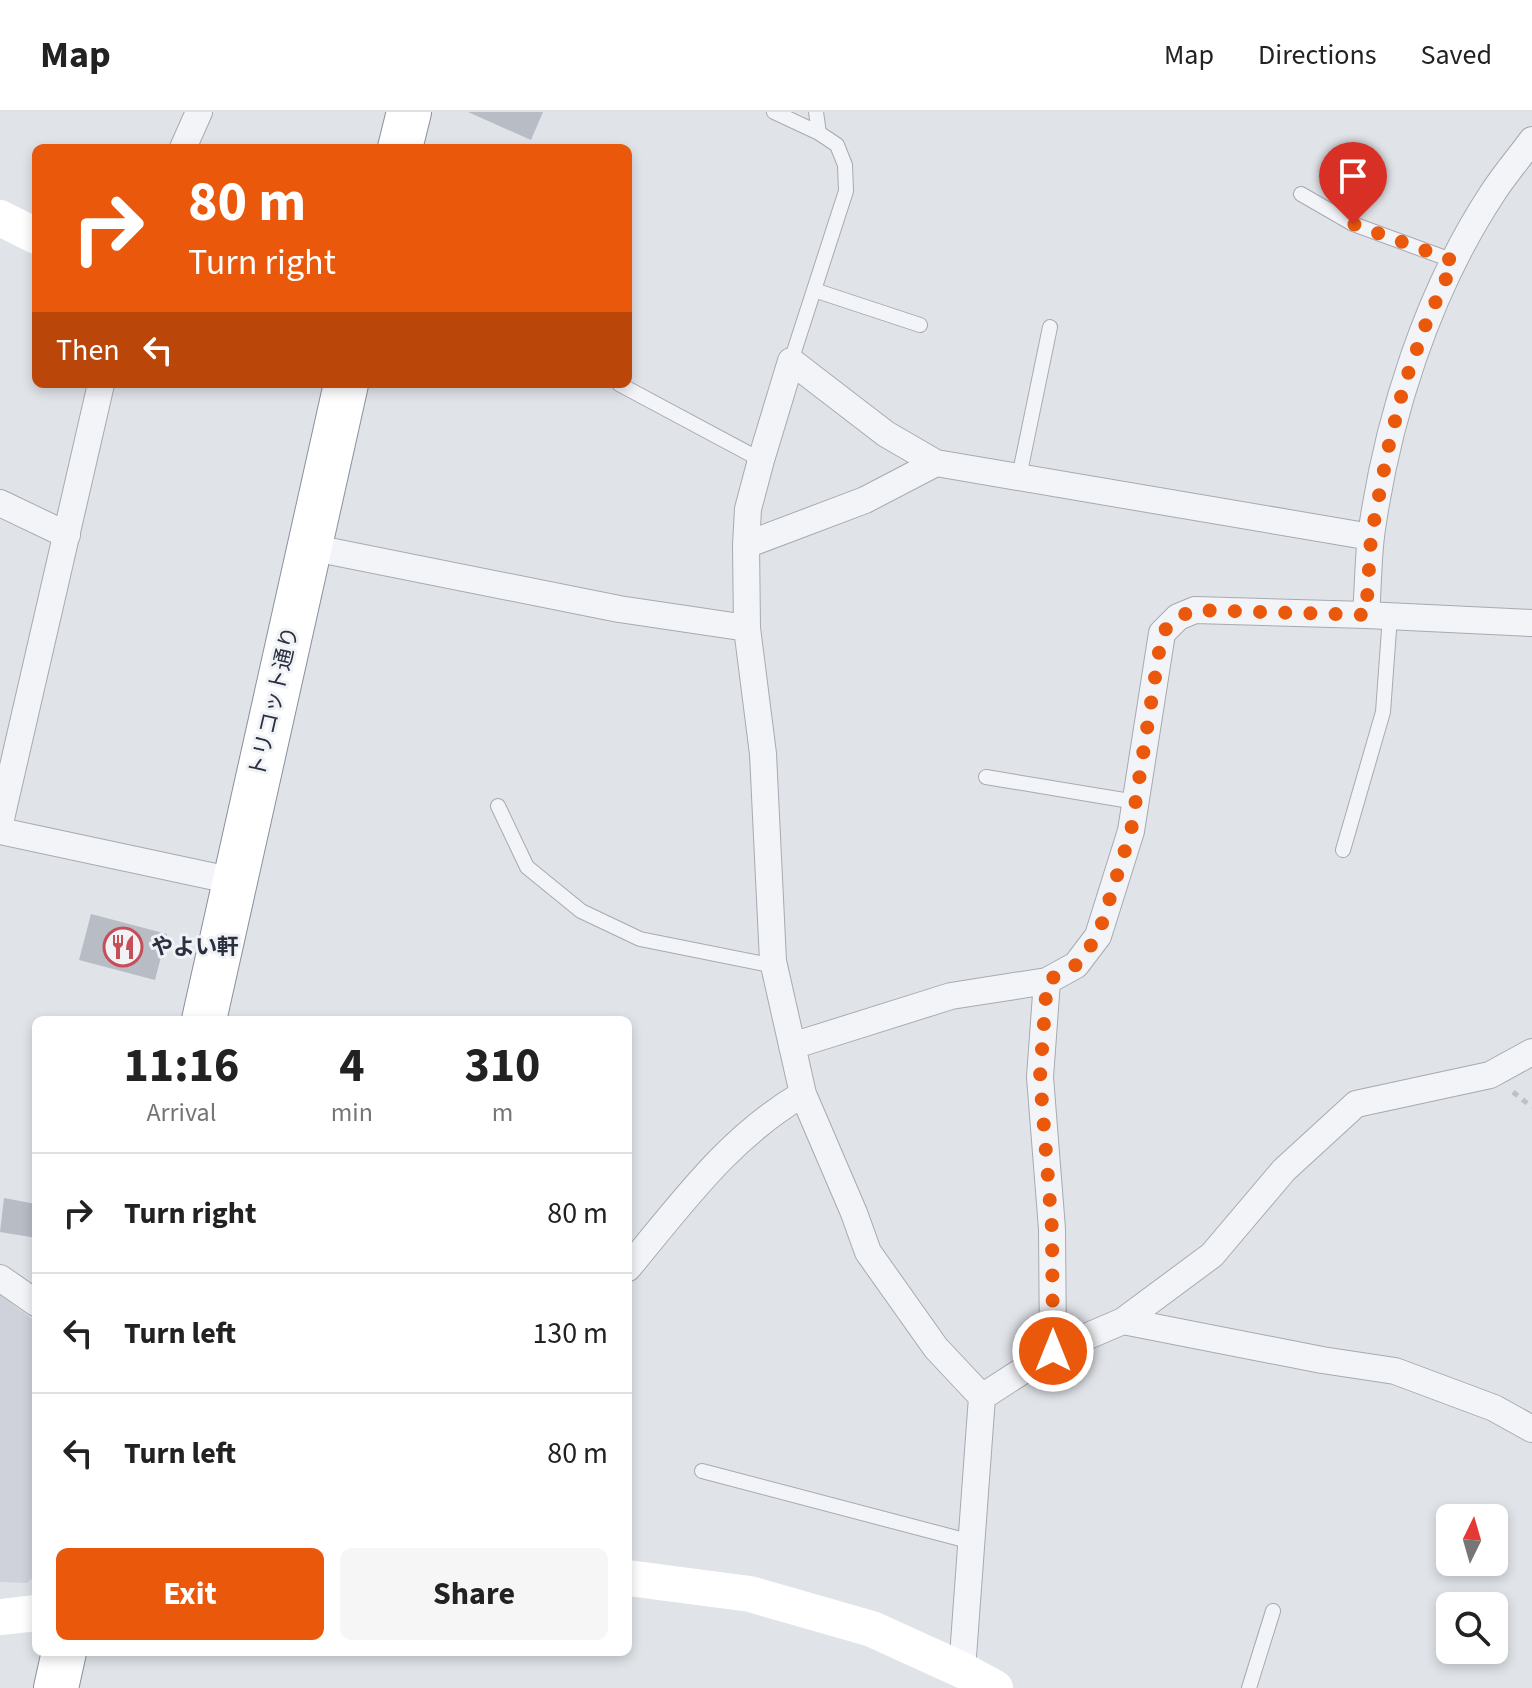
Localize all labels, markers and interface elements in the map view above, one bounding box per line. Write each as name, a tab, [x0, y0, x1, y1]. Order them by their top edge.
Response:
text: Map	[40, 28, 111, 82]
text: Map	[1164, 35, 1214, 75]
text: Directions	[1258, 35, 1377, 75]
text: Saved	[1421, 35, 1492, 75]
pin	[1319, 142, 1387, 224]
icon: arrive	[1331, 154, 1375, 198]
text: 80 m	[188, 163, 306, 242]
icon: right	[56, 176, 160, 280]
text: Turn right	[188, 237, 336, 288]
icon: left	[136, 328, 180, 372]
text: Then	[56, 329, 120, 372]
street label: トリコット通り	[241, 623, 307, 781]
restaurant icon: やよい軒	[102, 926, 144, 968]
place label: やよい軒	[151, 931, 239, 963]
text: 11:16	[123, 1032, 239, 1100]
text: 4	[339, 1032, 365, 1100]
text: 310	[464, 1032, 540, 1100]
text: Arrival	[146, 1094, 216, 1131]
text: min	[331, 1094, 373, 1131]
text: m	[492, 1094, 513, 1131]
icon: right	[56, 1191, 100, 1235]
text: Turn right	[124, 1192, 256, 1235]
text: 80 m	[547, 1192, 608, 1235]
position arrow	[1011, 1309, 1095, 1393]
icon: left	[56, 1311, 100, 1355]
text: Turn left	[124, 1312, 236, 1355]
text: 130 m	[532, 1312, 608, 1355]
icon: left	[56, 1431, 100, 1475]
text: Turn left	[124, 1432, 236, 1475]
text: 80 m	[547, 1432, 608, 1475]
north arrow	[1436, 1504, 1508, 1576]
map controls	[1436, 1504, 1508, 1664]
button: Exit	[56, 1548, 324, 1640]
button: Share	[340, 1548, 608, 1640]
button: search	[1436, 1592, 1508, 1664]

